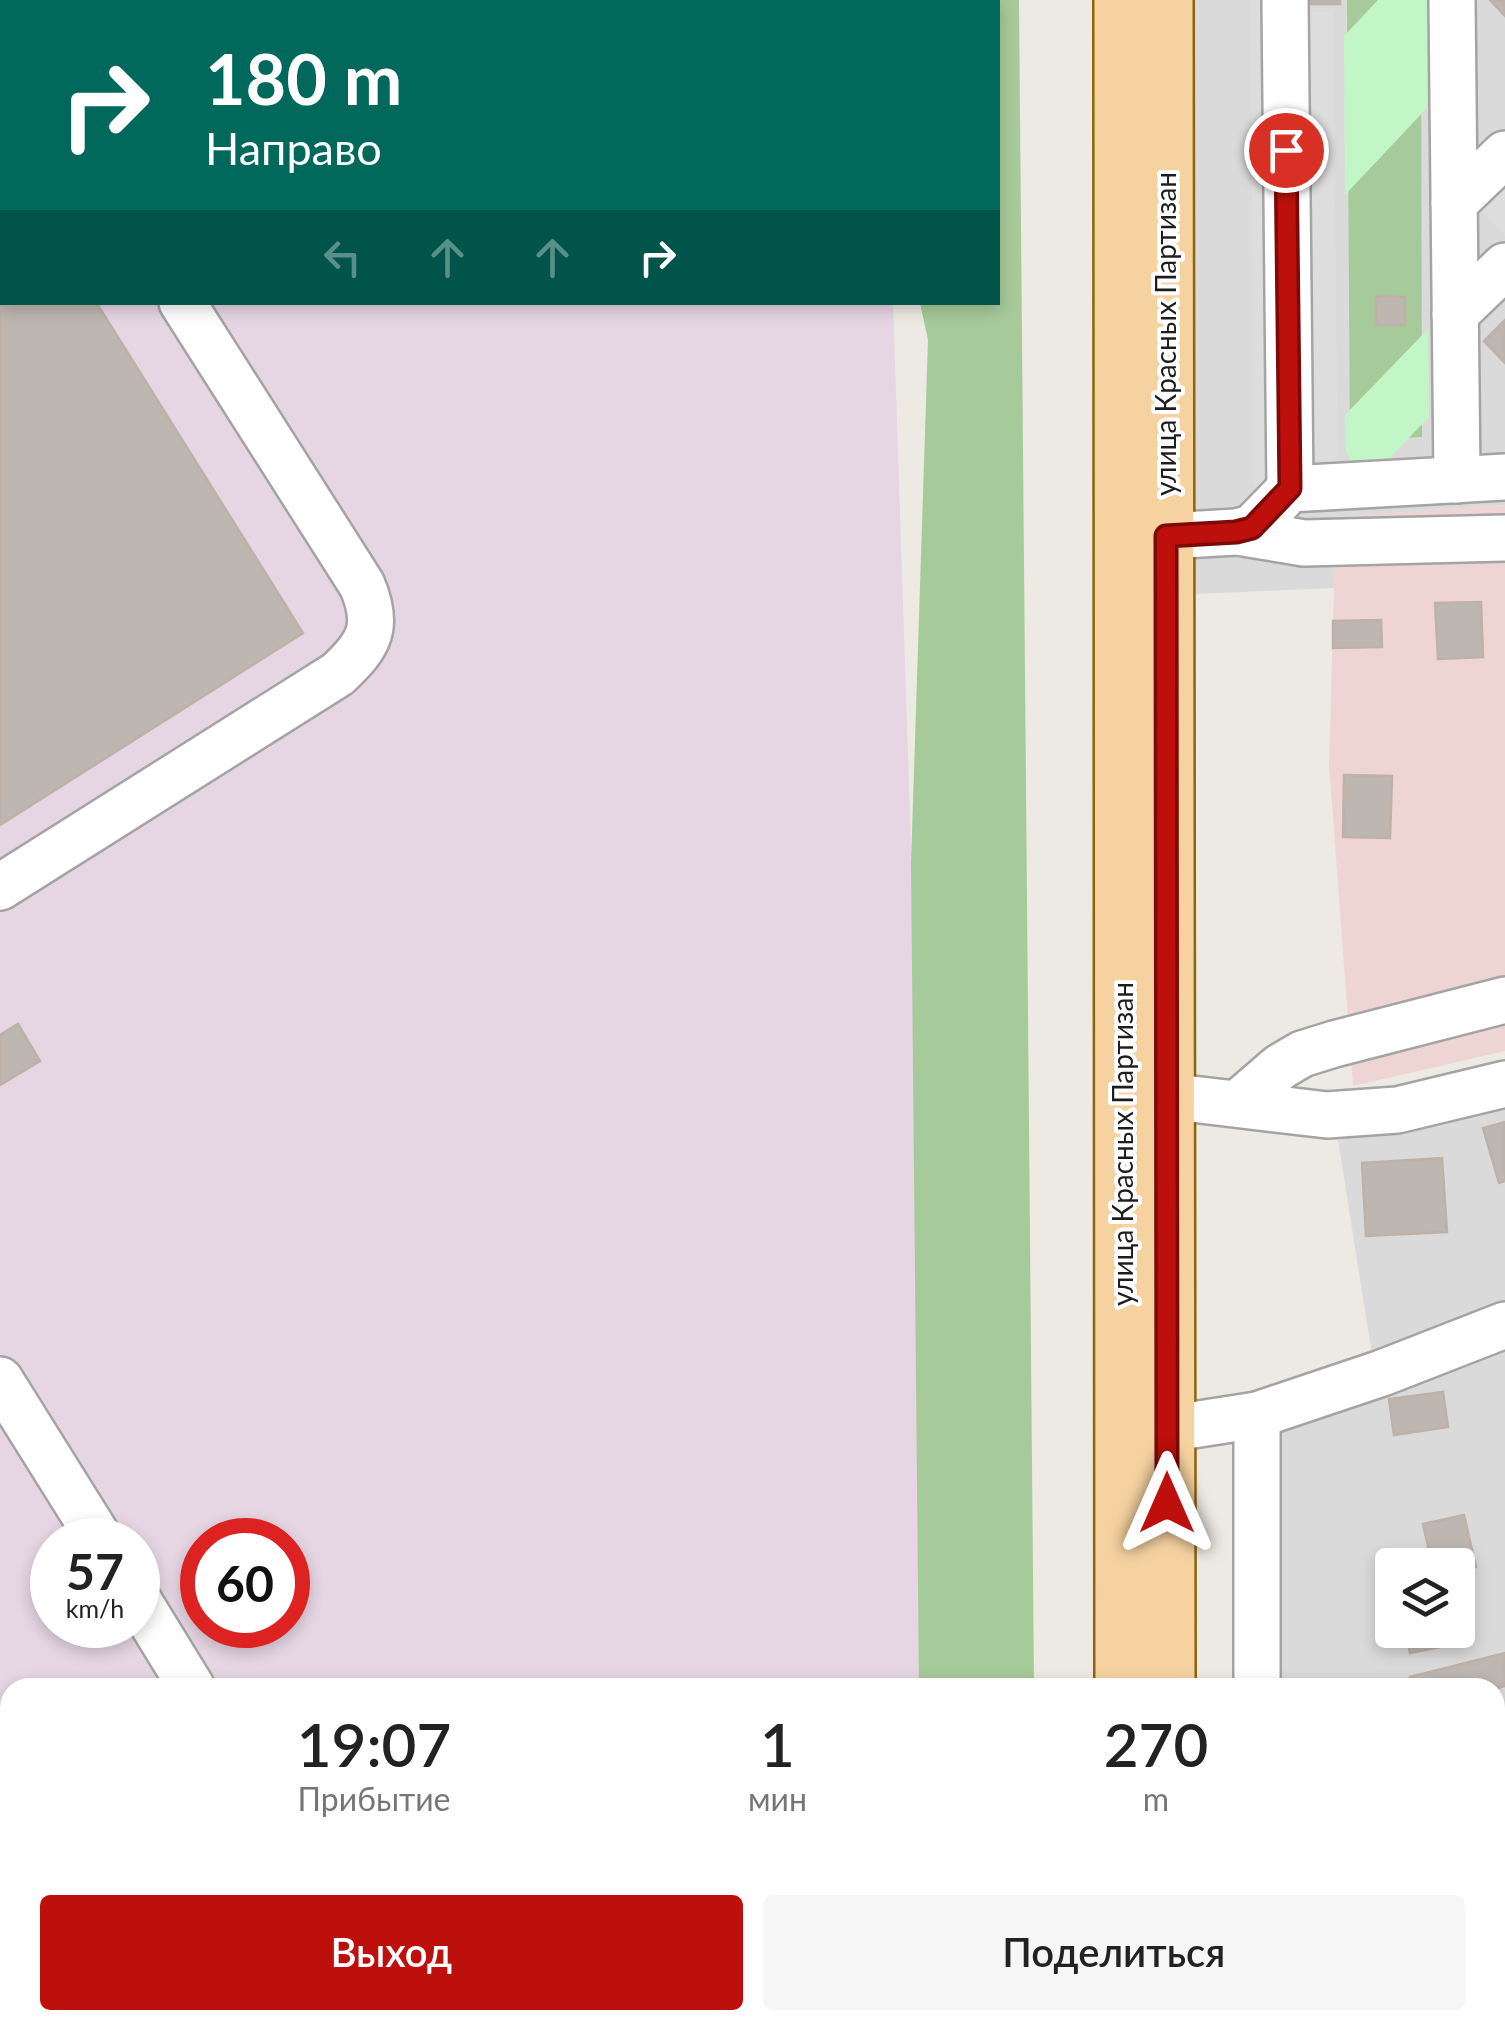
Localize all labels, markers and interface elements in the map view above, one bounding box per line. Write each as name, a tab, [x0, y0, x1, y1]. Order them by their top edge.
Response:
text: 180 m	[205, 36, 402, 120]
icon: right	[40, 40, 170, 170]
pin	[1244, 108, 1329, 193]
text: Направо	[205, 121, 382, 175]
icon: arrive	[1259, 123, 1314, 178]
street label: улица Красных Партизан	[1148, 172, 1182, 496]
icon: left	[315, 230, 370, 285]
icon: ahead	[420, 230, 475, 285]
icon: ahead	[525, 230, 580, 285]
icon: right	[630, 230, 685, 285]
street label: улица Красных Партизан	[1105, 982, 1139, 1306]
position arrow	[1115, 1451, 1219, 1555]
speed limit sign: 60	[180, 1518, 310, 1648]
text: 57	[66, 1541, 124, 1601]
map controls	[1375, 1548, 1475, 1648]
button: layers	[1375, 1548, 1475, 1648]
text: km/h	[66, 1593, 124, 1623]
text: 19:07	[297, 1708, 451, 1780]
text: 1	[760, 1708, 795, 1780]
text: 270	[1104, 1708, 1208, 1780]
text: Прибытие	[298, 1779, 450, 1818]
text: мин	[748, 1779, 807, 1818]
text: m	[1143, 1779, 1169, 1818]
button: Выход	[40, 1895, 743, 2010]
button: Поделиться	[763, 1895, 1465, 2010]

